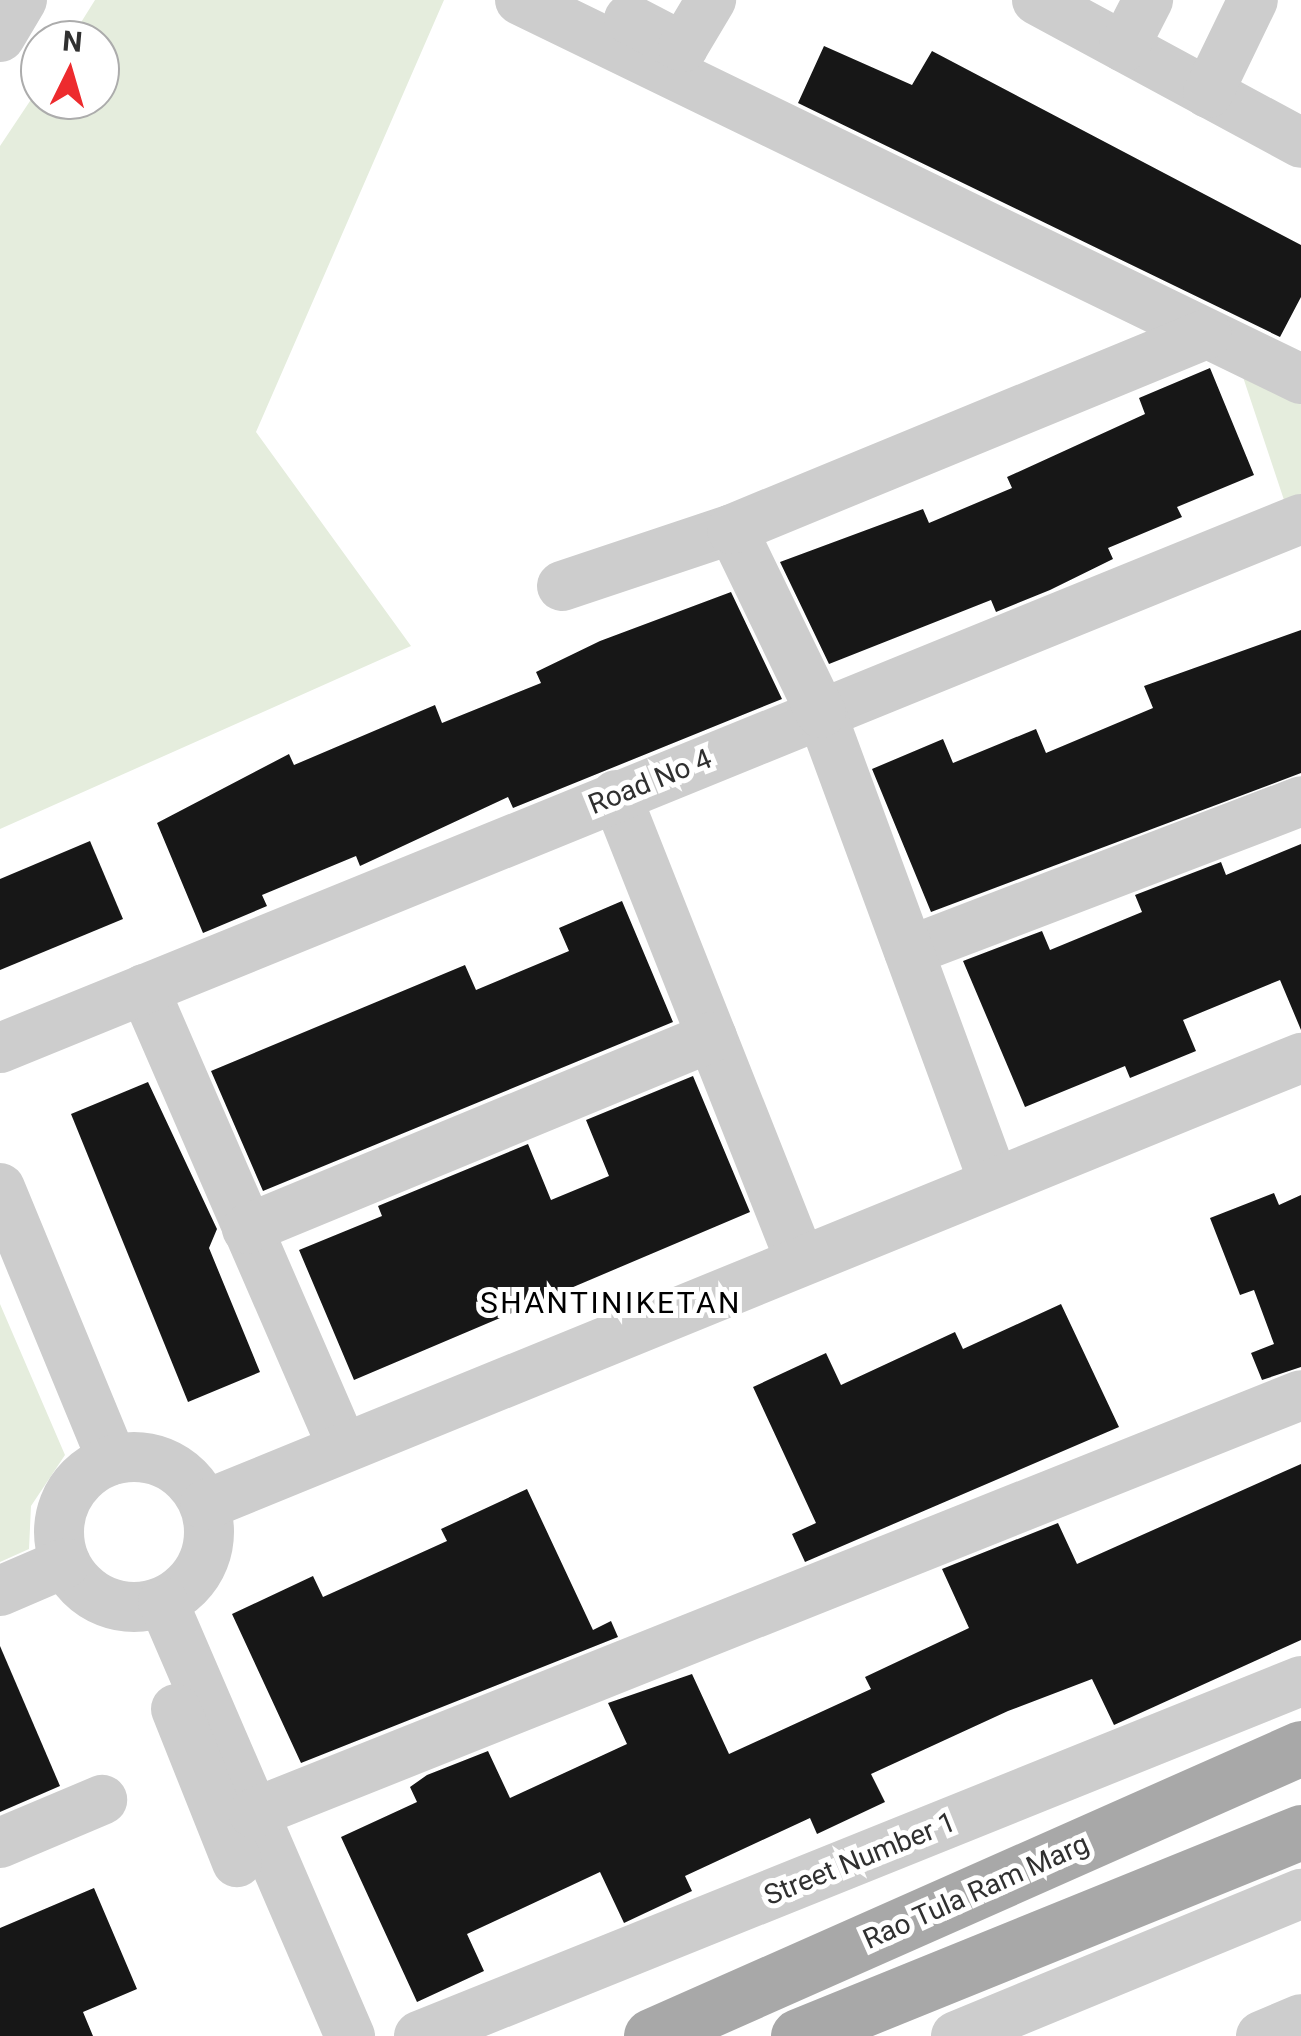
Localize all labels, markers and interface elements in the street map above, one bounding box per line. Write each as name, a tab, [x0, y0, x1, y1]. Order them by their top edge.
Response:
north arrow	[20, 20, 120, 120]
text: N	[61, 24, 84, 59]
street label: Road No 4	[584, 742, 716, 822]
district label: SHANTINIKETAN	[480, 1285, 742, 1321]
street label: Street Number 1	[759, 1805, 961, 1913]
street label: Rao Tula Ram Marg	[858, 1827, 1094, 1957]

